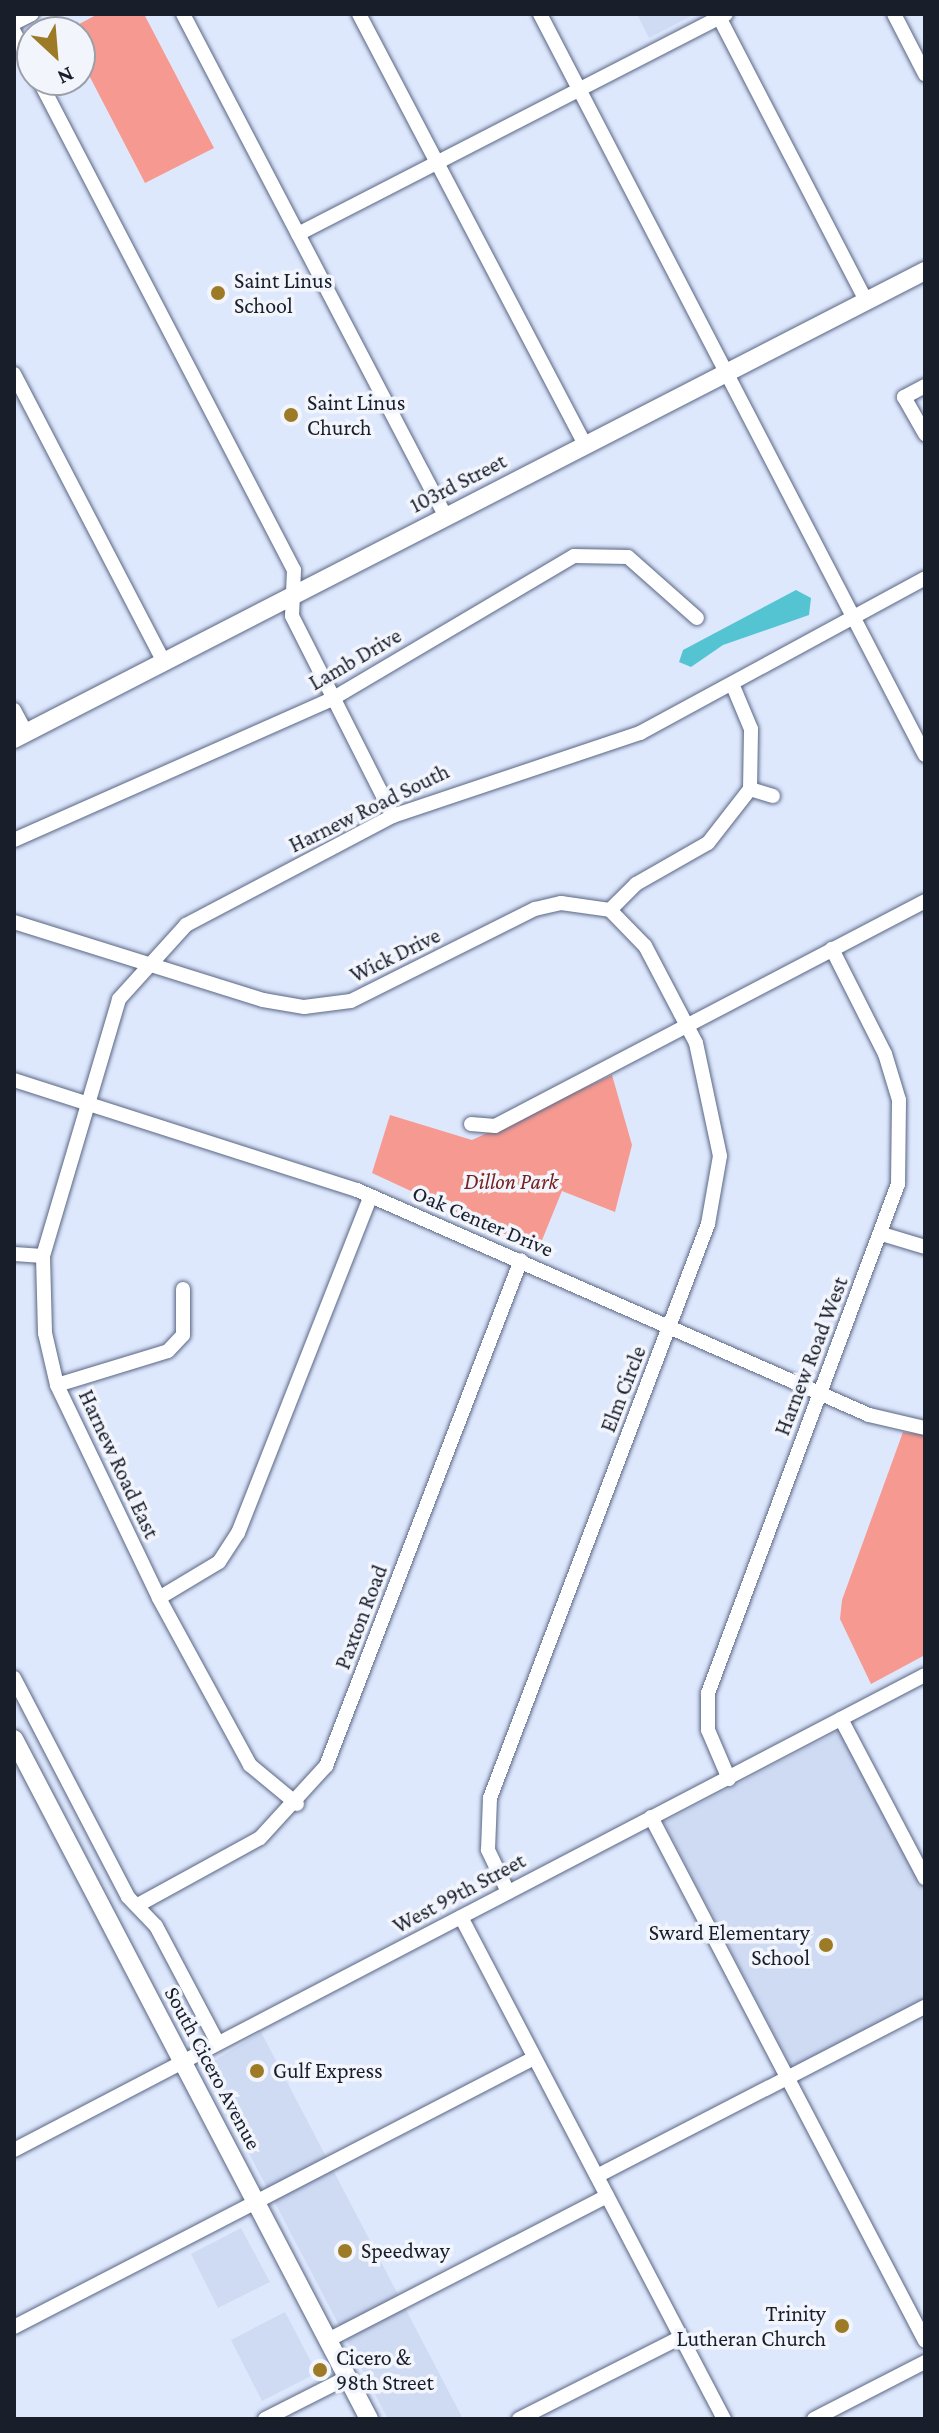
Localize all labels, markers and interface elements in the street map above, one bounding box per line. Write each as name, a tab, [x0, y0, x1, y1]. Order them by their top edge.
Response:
north arrow	[16, 16, 96, 96]
text: N	[54, 62, 78, 91]
place label: Saint Linus School	[234, 267, 332, 318]
marker: Saint Linus School	[209, 284, 227, 302]
place label: Saint Linus Church	[307, 389, 405, 440]
marker: Saint Linus Church	[282, 406, 300, 424]
street label: 103rd Street	[405, 448, 511, 518]
street label: Lamb Drive	[304, 622, 406, 696]
street label: Harnew Road South	[285, 758, 453, 858]
street label: Wick Drive	[346, 922, 444, 988]
park label: Dillon Park	[464, 1169, 558, 1195]
street label: Oak Center Drive	[409, 1179, 557, 1263]
street label: Harnew Road West	[769, 1273, 853, 1439]
street label: Elm Circle	[595, 1342, 651, 1436]
street label: Harnew Road East	[73, 1385, 165, 1543]
street label: Paxton Road	[329, 1561, 393, 1673]
street label: West 99th Street	[388, 1847, 530, 1939]
place label: Sward Elementary School	[649, 1919, 810, 1970]
marker: Sward Elementary School	[817, 1936, 835, 1954]
street label: South Cicero Avenue	[159, 1982, 267, 2154]
place label: Gulf Express	[273, 2058, 383, 2084]
marker: Gulf Express	[248, 2062, 266, 2080]
place label: Speedway	[361, 2238, 450, 2264]
marker: Speedway	[336, 2242, 354, 2260]
place label: Trinity Lutheran Church	[677, 2300, 826, 2352]
marker: Trinity Lutheran Church	[833, 2317, 851, 2335]
place label: Cicero & 98th Street	[336, 2344, 434, 2396]
marker: Cicero & 98th Street	[311, 2361, 329, 2379]

